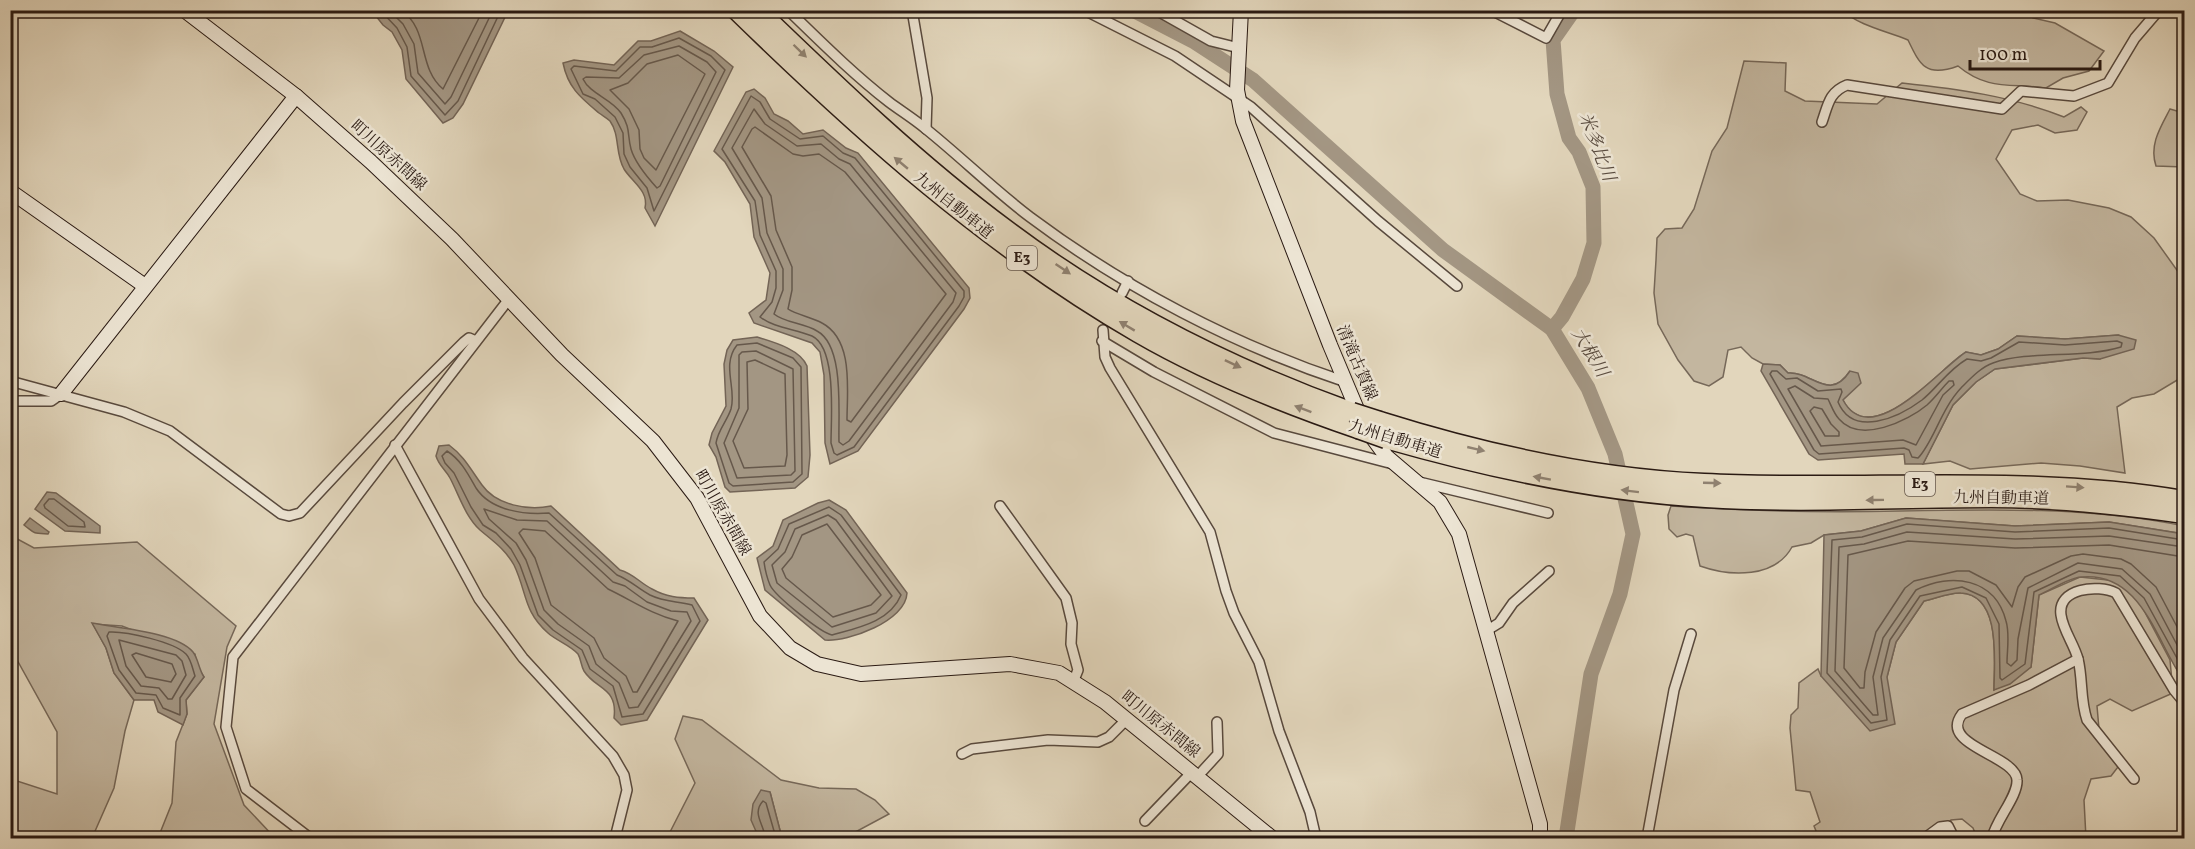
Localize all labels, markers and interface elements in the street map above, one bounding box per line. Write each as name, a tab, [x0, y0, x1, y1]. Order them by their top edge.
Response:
scale bar	[1970, 33, 2100, 71]
text: 100 m	[1979, 43, 2028, 68]
one-way arrow	[793, 44, 808, 58]
water label: 米多比川	[1571, 109, 1621, 187]
street label: 町川原赤間線	[345, 116, 431, 196]
one-way arrow	[894, 157, 909, 170]
street label: 九州自動車道	[909, 167, 997, 245]
road number: E3	[1007, 246, 1037, 270]
one-way arrow	[1055, 263, 1071, 275]
one-way arrow	[1119, 320, 1135, 331]
street label: 清滝古賀線	[1330, 322, 1382, 404]
water label: 大根川	[1564, 323, 1615, 384]
one-way arrow	[1225, 360, 1242, 369]
one-way arrow	[1293, 404, 1311, 414]
street label: 九州自動車道	[1346, 415, 1444, 465]
one-way arrow	[1467, 445, 1486, 455]
street label: 町川原赤間線	[688, 466, 756, 560]
road number: E3	[1905, 472, 1935, 496]
one-way arrow	[1532, 473, 1551, 482]
one-way arrow	[1703, 479, 1722, 488]
one-way arrow	[2066, 482, 2085, 492]
one-way arrow	[1620, 486, 1639, 496]
street label: 九州自動車道	[1953, 487, 2049, 511]
one-way arrow	[1865, 495, 1884, 505]
street label: 町川原赤間線	[1116, 686, 1204, 764]

